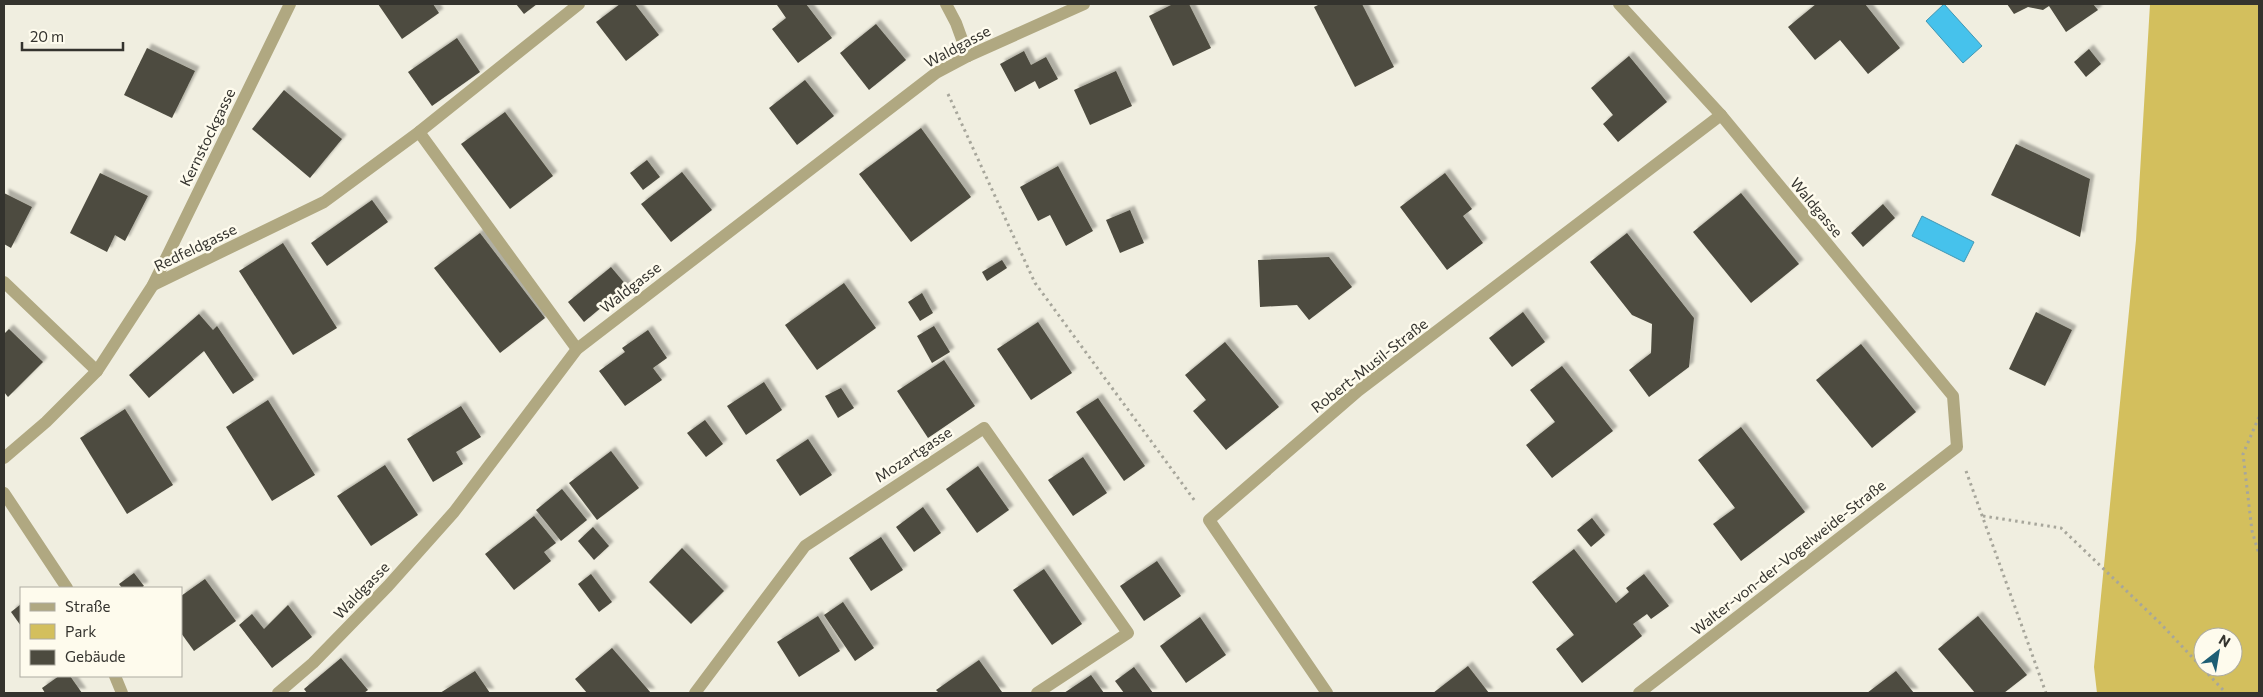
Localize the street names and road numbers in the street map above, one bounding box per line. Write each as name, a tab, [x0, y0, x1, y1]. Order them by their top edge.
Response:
street label: Waldgasse	[921, 21, 993, 71]
street label: Kernstockgasse	[176, 85, 239, 189]
street label: Waldgasse	[1787, 174, 1847, 241]
street label: Redfeldgasse	[151, 219, 239, 275]
street label: Waldgasse	[596, 258, 664, 316]
street label: Robert-Musil-Straße	[1307, 314, 1431, 416]
street label: Mozartgasse	[871, 422, 955, 486]
street label: Walter-von-der-Vogelweide-Straße	[1687, 475, 1889, 639]
street label: Waldgasse	[329, 558, 393, 622]

